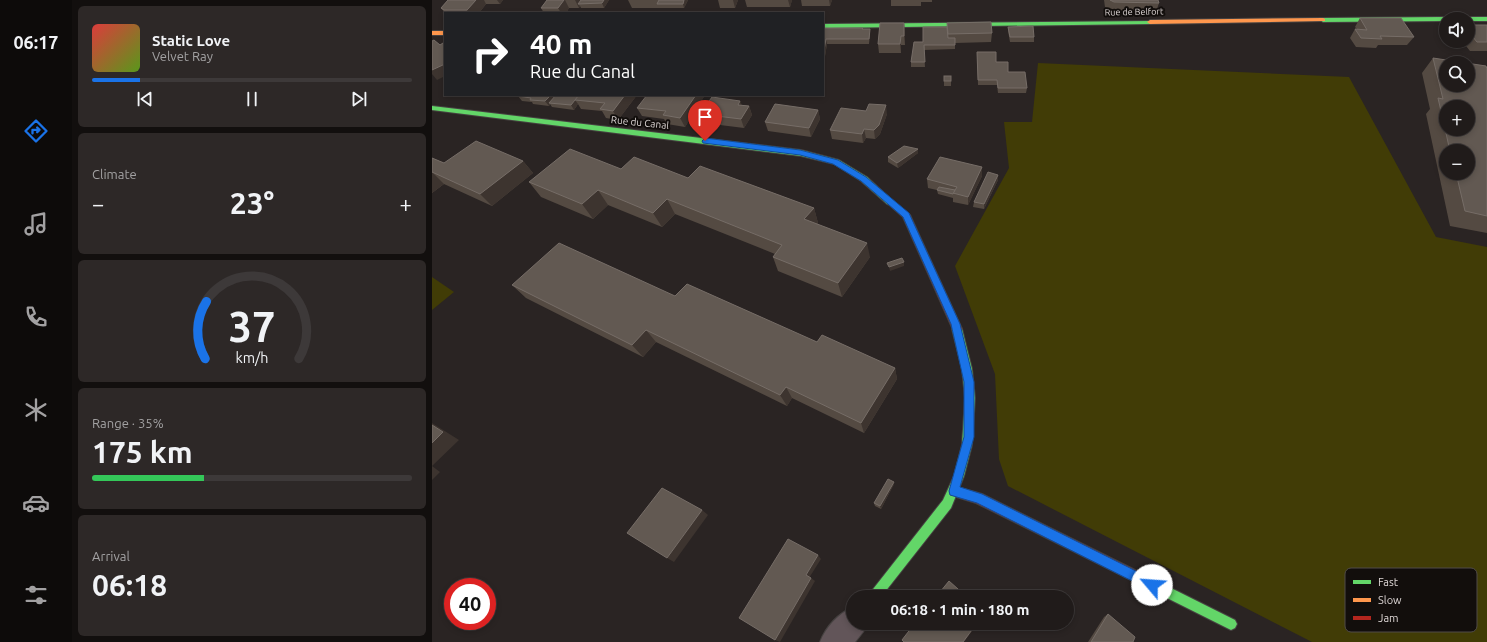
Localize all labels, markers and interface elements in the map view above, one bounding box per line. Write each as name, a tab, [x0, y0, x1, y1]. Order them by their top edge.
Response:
street label: Rue de Belfort	[1105, 6, 1164, 18]
map controls	[1439, 12, 1475, 180]
button: sound	[1439, 12, 1475, 48]
icon: right	[464, 28, 516, 80]
text: 40 m	[530, 28, 592, 59]
text: 06:17	[13, 32, 59, 52]
text: Static Love	[152, 32, 230, 49]
text: Velvet Ray	[152, 49, 213, 63]
button: search	[1439, 56, 1475, 92]
text: Rue du Canal	[530, 61, 635, 81]
icon: previous	[134, 88, 156, 110]
icon: pause	[241, 88, 263, 110]
icon: next	[348, 88, 370, 110]
pin	[688, 100, 722, 141]
button: +	[1439, 100, 1475, 136]
icon: arrive	[694, 106, 716, 128]
street label: Rue du Canal	[610, 114, 670, 131]
icon: directions	[22, 117, 50, 145]
button: −	[1439, 144, 1475, 180]
text: Climate	[92, 167, 137, 181]
text: 23°	[230, 186, 274, 220]
text: −	[92, 191, 104, 216]
text: +	[400, 191, 412, 216]
icon: music	[22, 210, 50, 238]
icon: phone	[22, 303, 50, 331]
text: 37	[229, 303, 275, 350]
text: km/h	[236, 350, 268, 366]
icon: climate	[22, 396, 50, 424]
text: Range · 35%	[92, 416, 164, 430]
text: 175 km	[92, 435, 193, 469]
icon: car	[22, 489, 50, 517]
text: Arrival	[92, 549, 130, 563]
position arrow	[1131, 564, 1173, 606]
text: 06:18	[92, 568, 167, 602]
legend	[1345, 568, 1477, 632]
text: Fast	[1378, 576, 1399, 588]
speed limit sign: 40	[444, 578, 496, 630]
icon: filters	[22, 581, 50, 609]
text: Slow	[1378, 594, 1402, 606]
text: 06:18 · 1 min · 180 m	[891, 601, 1029, 618]
text: Jam	[1378, 612, 1399, 624]

